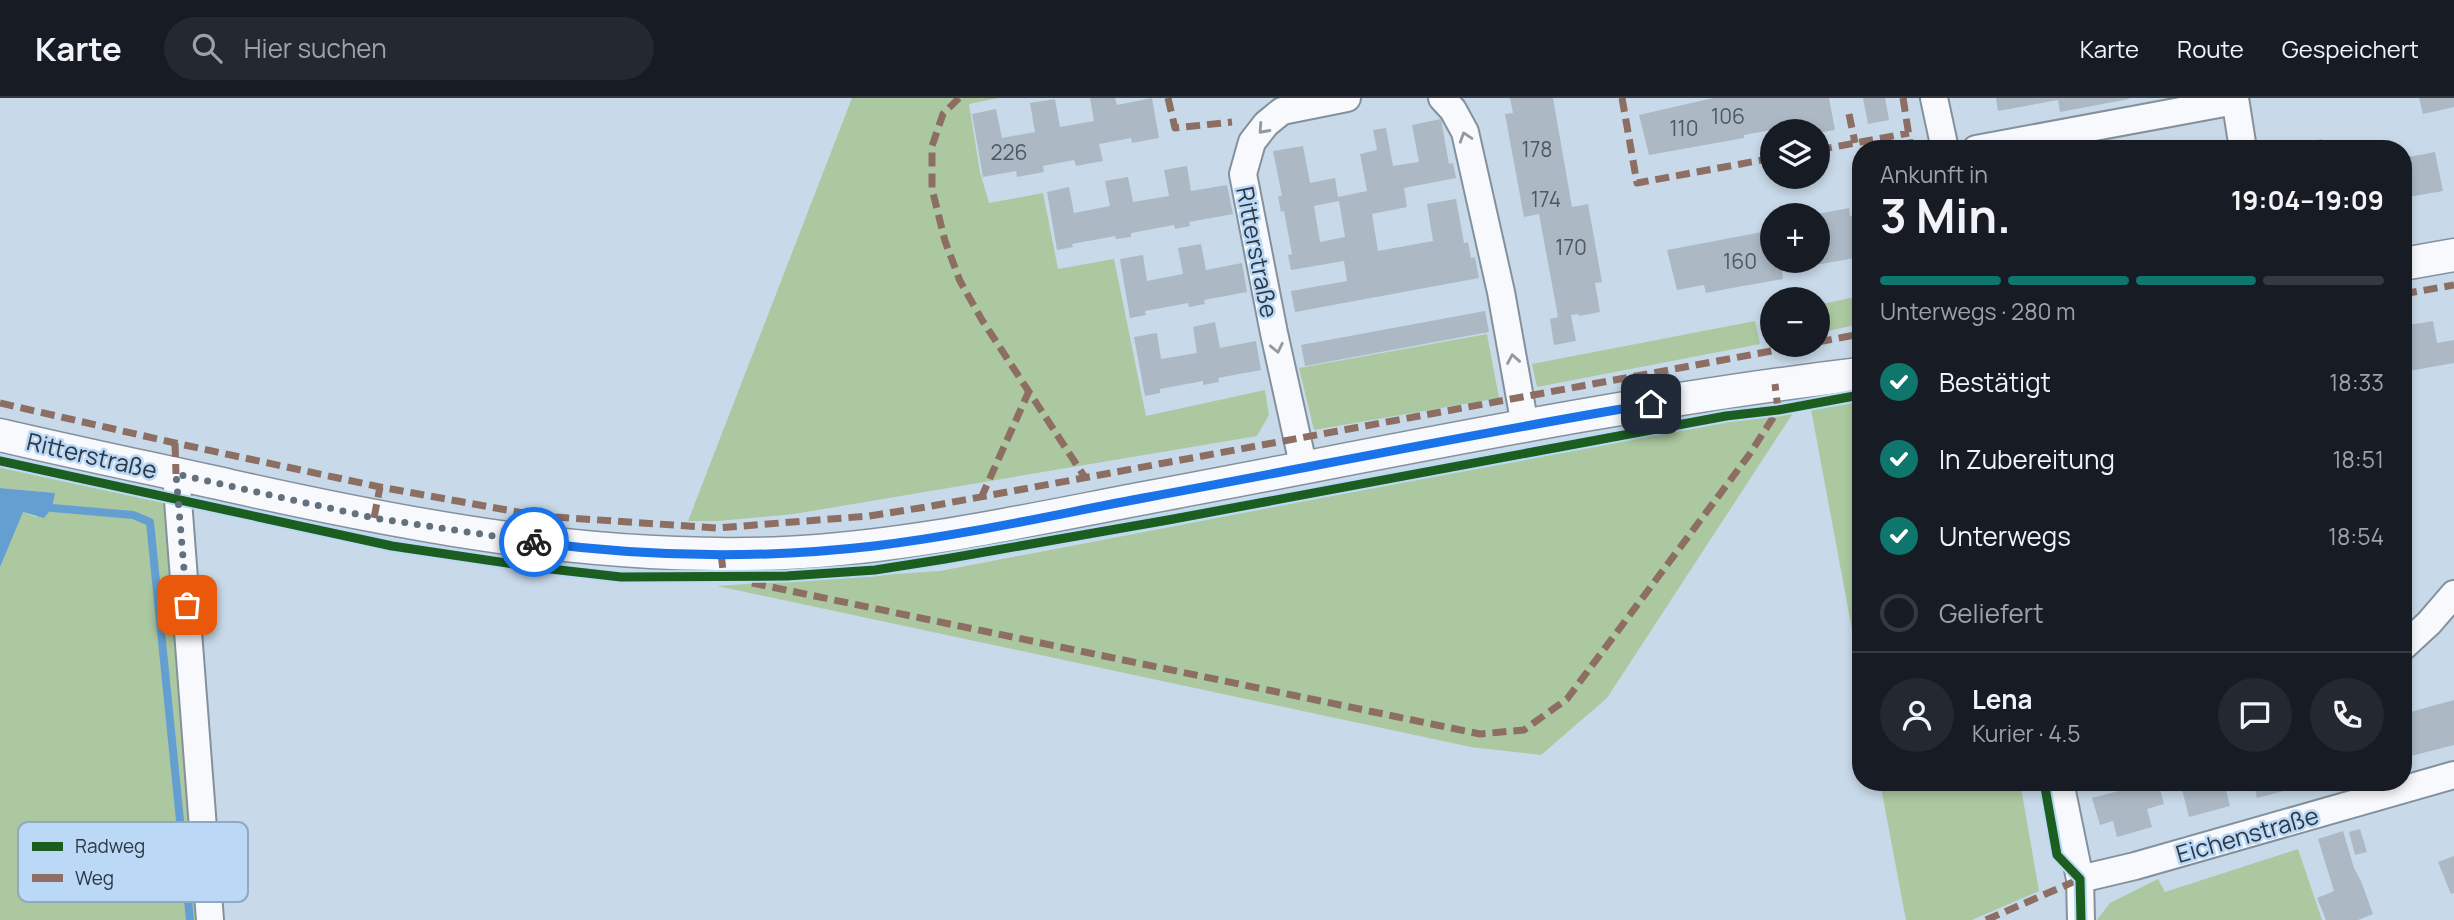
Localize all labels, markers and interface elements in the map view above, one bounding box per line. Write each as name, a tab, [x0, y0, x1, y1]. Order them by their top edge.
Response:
search box	[164, 17, 654, 80]
text: Karte	[35, 26, 122, 71]
icon: search	[188, 29, 226, 67]
text: Hier suchen	[244, 30, 387, 66]
text: Karte	[2080, 32, 2139, 65]
text: Route	[2177, 32, 2244, 65]
text: Gespeichert	[2282, 32, 2419, 65]
house number: 106	[1711, 102, 1745, 130]
house number: 110	[1669, 114, 1699, 142]
map controls	[1760, 119, 1830, 357]
button: layers	[1760, 119, 1830, 189]
one-way arrow	[1258, 121, 1271, 134]
one-way arrow	[1459, 132, 1473, 144]
house number: 178	[1522, 135, 1552, 163]
house number: 226	[991, 138, 1027, 166]
text: Ankunft in	[1880, 158, 1988, 190]
text: 19:04–19:09	[2231, 182, 2384, 218]
street label: Ritterstraße	[1229, 184, 1287, 320]
text: 3 Min.	[1880, 184, 2011, 247]
house number: 174	[1531, 185, 1561, 213]
button: +	[1760, 203, 1830, 273]
house number: 170	[1555, 233, 1587, 261]
house number: 160	[1723, 247, 1757, 275]
button: −	[1760, 287, 1830, 357]
text: Unterwegs · 280 m	[1880, 295, 2076, 327]
one-way arrow	[1269, 342, 1284, 354]
one-way arrow	[1506, 353, 1521, 365]
icon: check	[1880, 363, 1918, 401]
text: Bestätigt	[1939, 364, 2051, 400]
text: 18:33	[2329, 366, 2384, 398]
pin	[1621, 374, 1681, 434]
icon: home	[1632, 385, 1670, 423]
street label: Ritterstraße	[24, 424, 160, 486]
icon: check	[1880, 440, 1918, 478]
text: In Zubereitung	[1939, 441, 2115, 477]
text: 18:51	[2333, 443, 2384, 475]
courier	[499, 507, 569, 577]
icon: check	[1880, 517, 1918, 555]
text: Unterwegs	[1939, 518, 2071, 554]
text: 18:54	[2328, 520, 2384, 552]
icon: bike	[515, 523, 553, 561]
pin	[157, 575, 217, 635]
icon: bag	[168, 586, 206, 624]
text: Geliefert	[1939, 595, 2044, 631]
button: person	[1880, 678, 1954, 752]
button: chat	[2218, 678, 2292, 752]
button: phone	[2310, 678, 2384, 752]
text: Lena	[1972, 681, 2032, 717]
text: Kurier · 4.5	[1972, 717, 2081, 749]
street label: Eichenstraße	[2172, 798, 2322, 870]
legend	[18, 822, 248, 902]
text: Radweg	[75, 833, 145, 859]
text: Weg	[75, 865, 114, 891]

